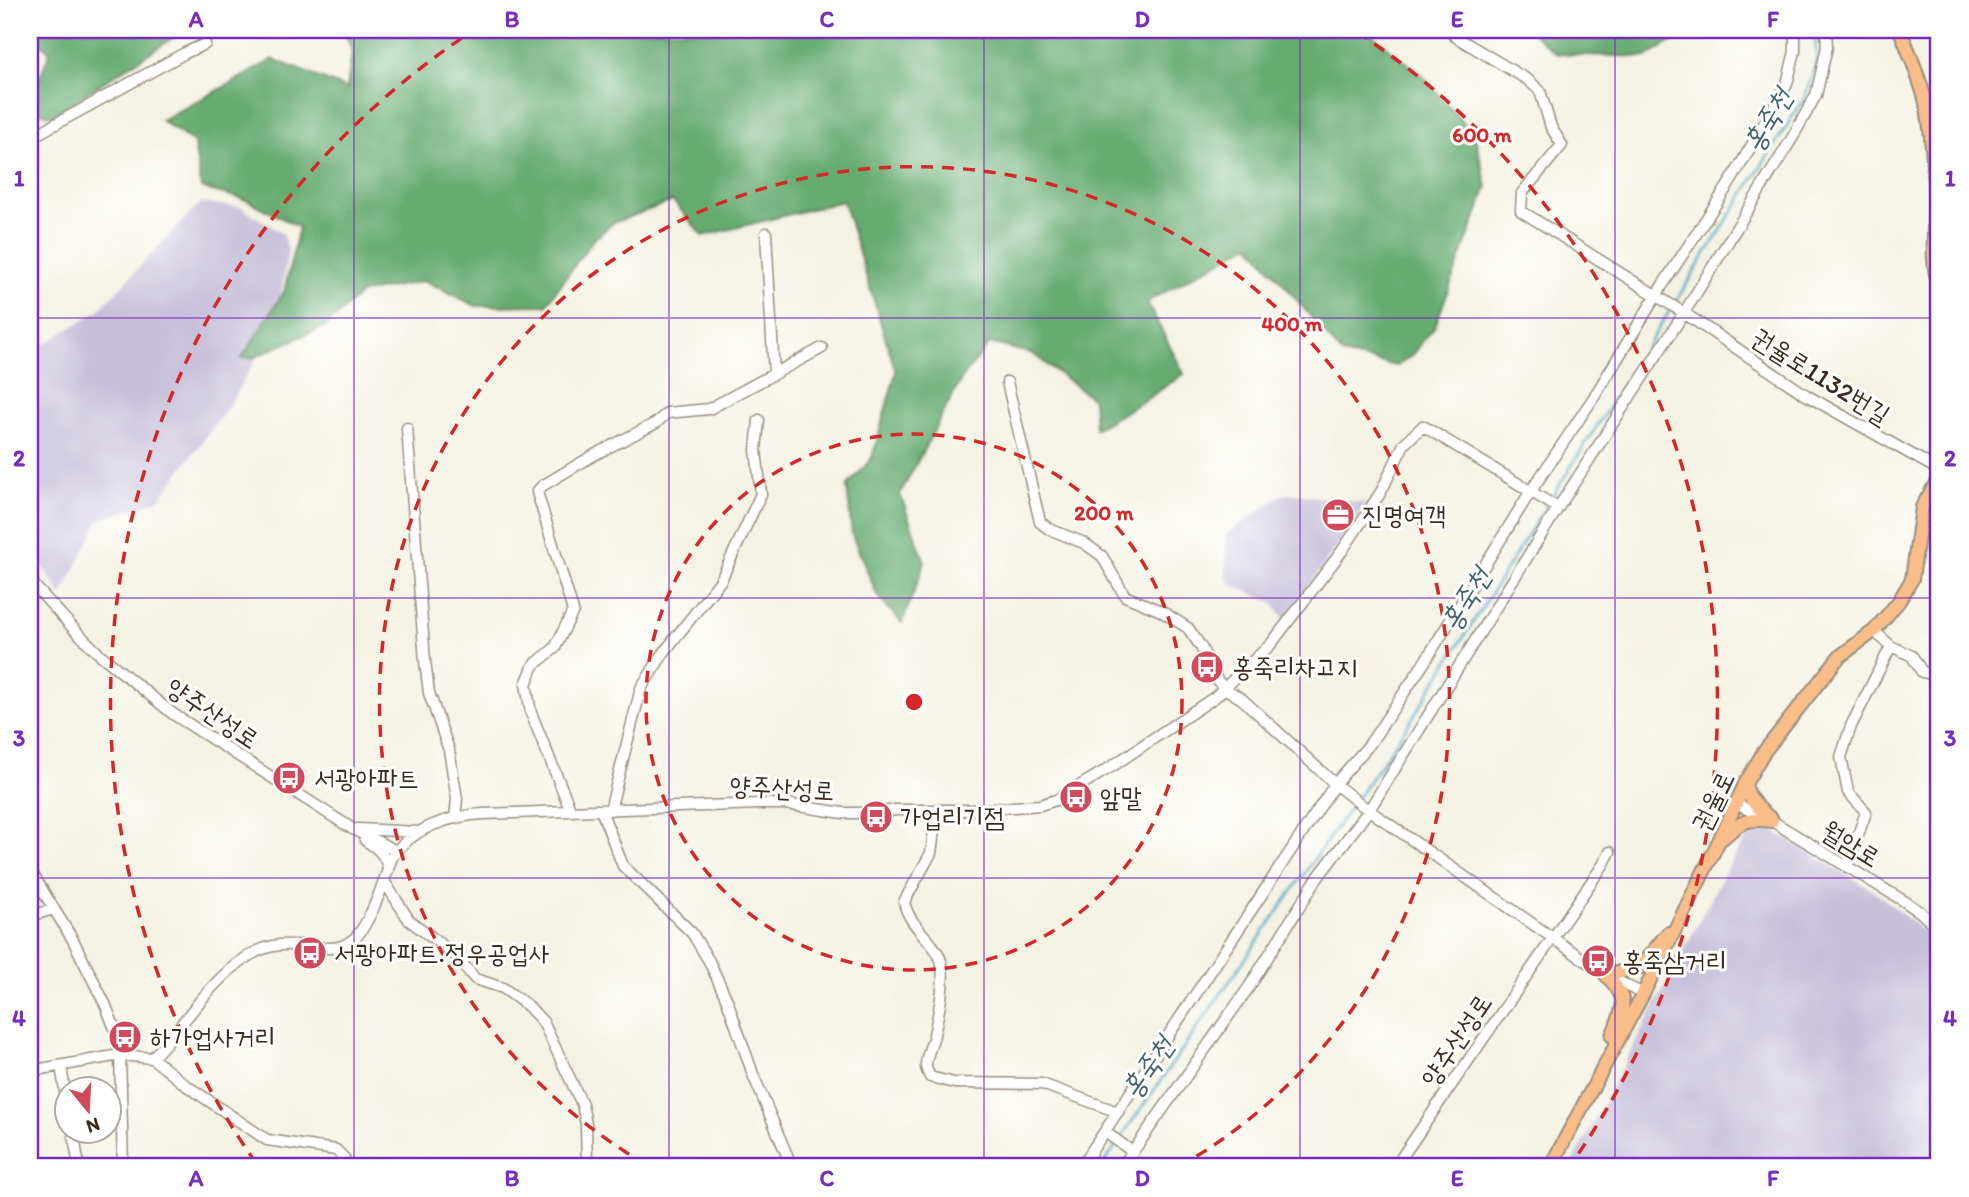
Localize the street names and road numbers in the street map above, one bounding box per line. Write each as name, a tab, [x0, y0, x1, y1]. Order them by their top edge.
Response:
street label: 권율로1132번길	[1746, 321, 1896, 431]
street label: 양주산성로	[161, 670, 265, 756]
street label: 권율로	[1685, 766, 1741, 836]
street label: 양주산성로	[729, 769, 835, 807]
street label: 월암로	[1816, 814, 1886, 874]
street label: 양주산성로	[1413, 988, 1499, 1092]

